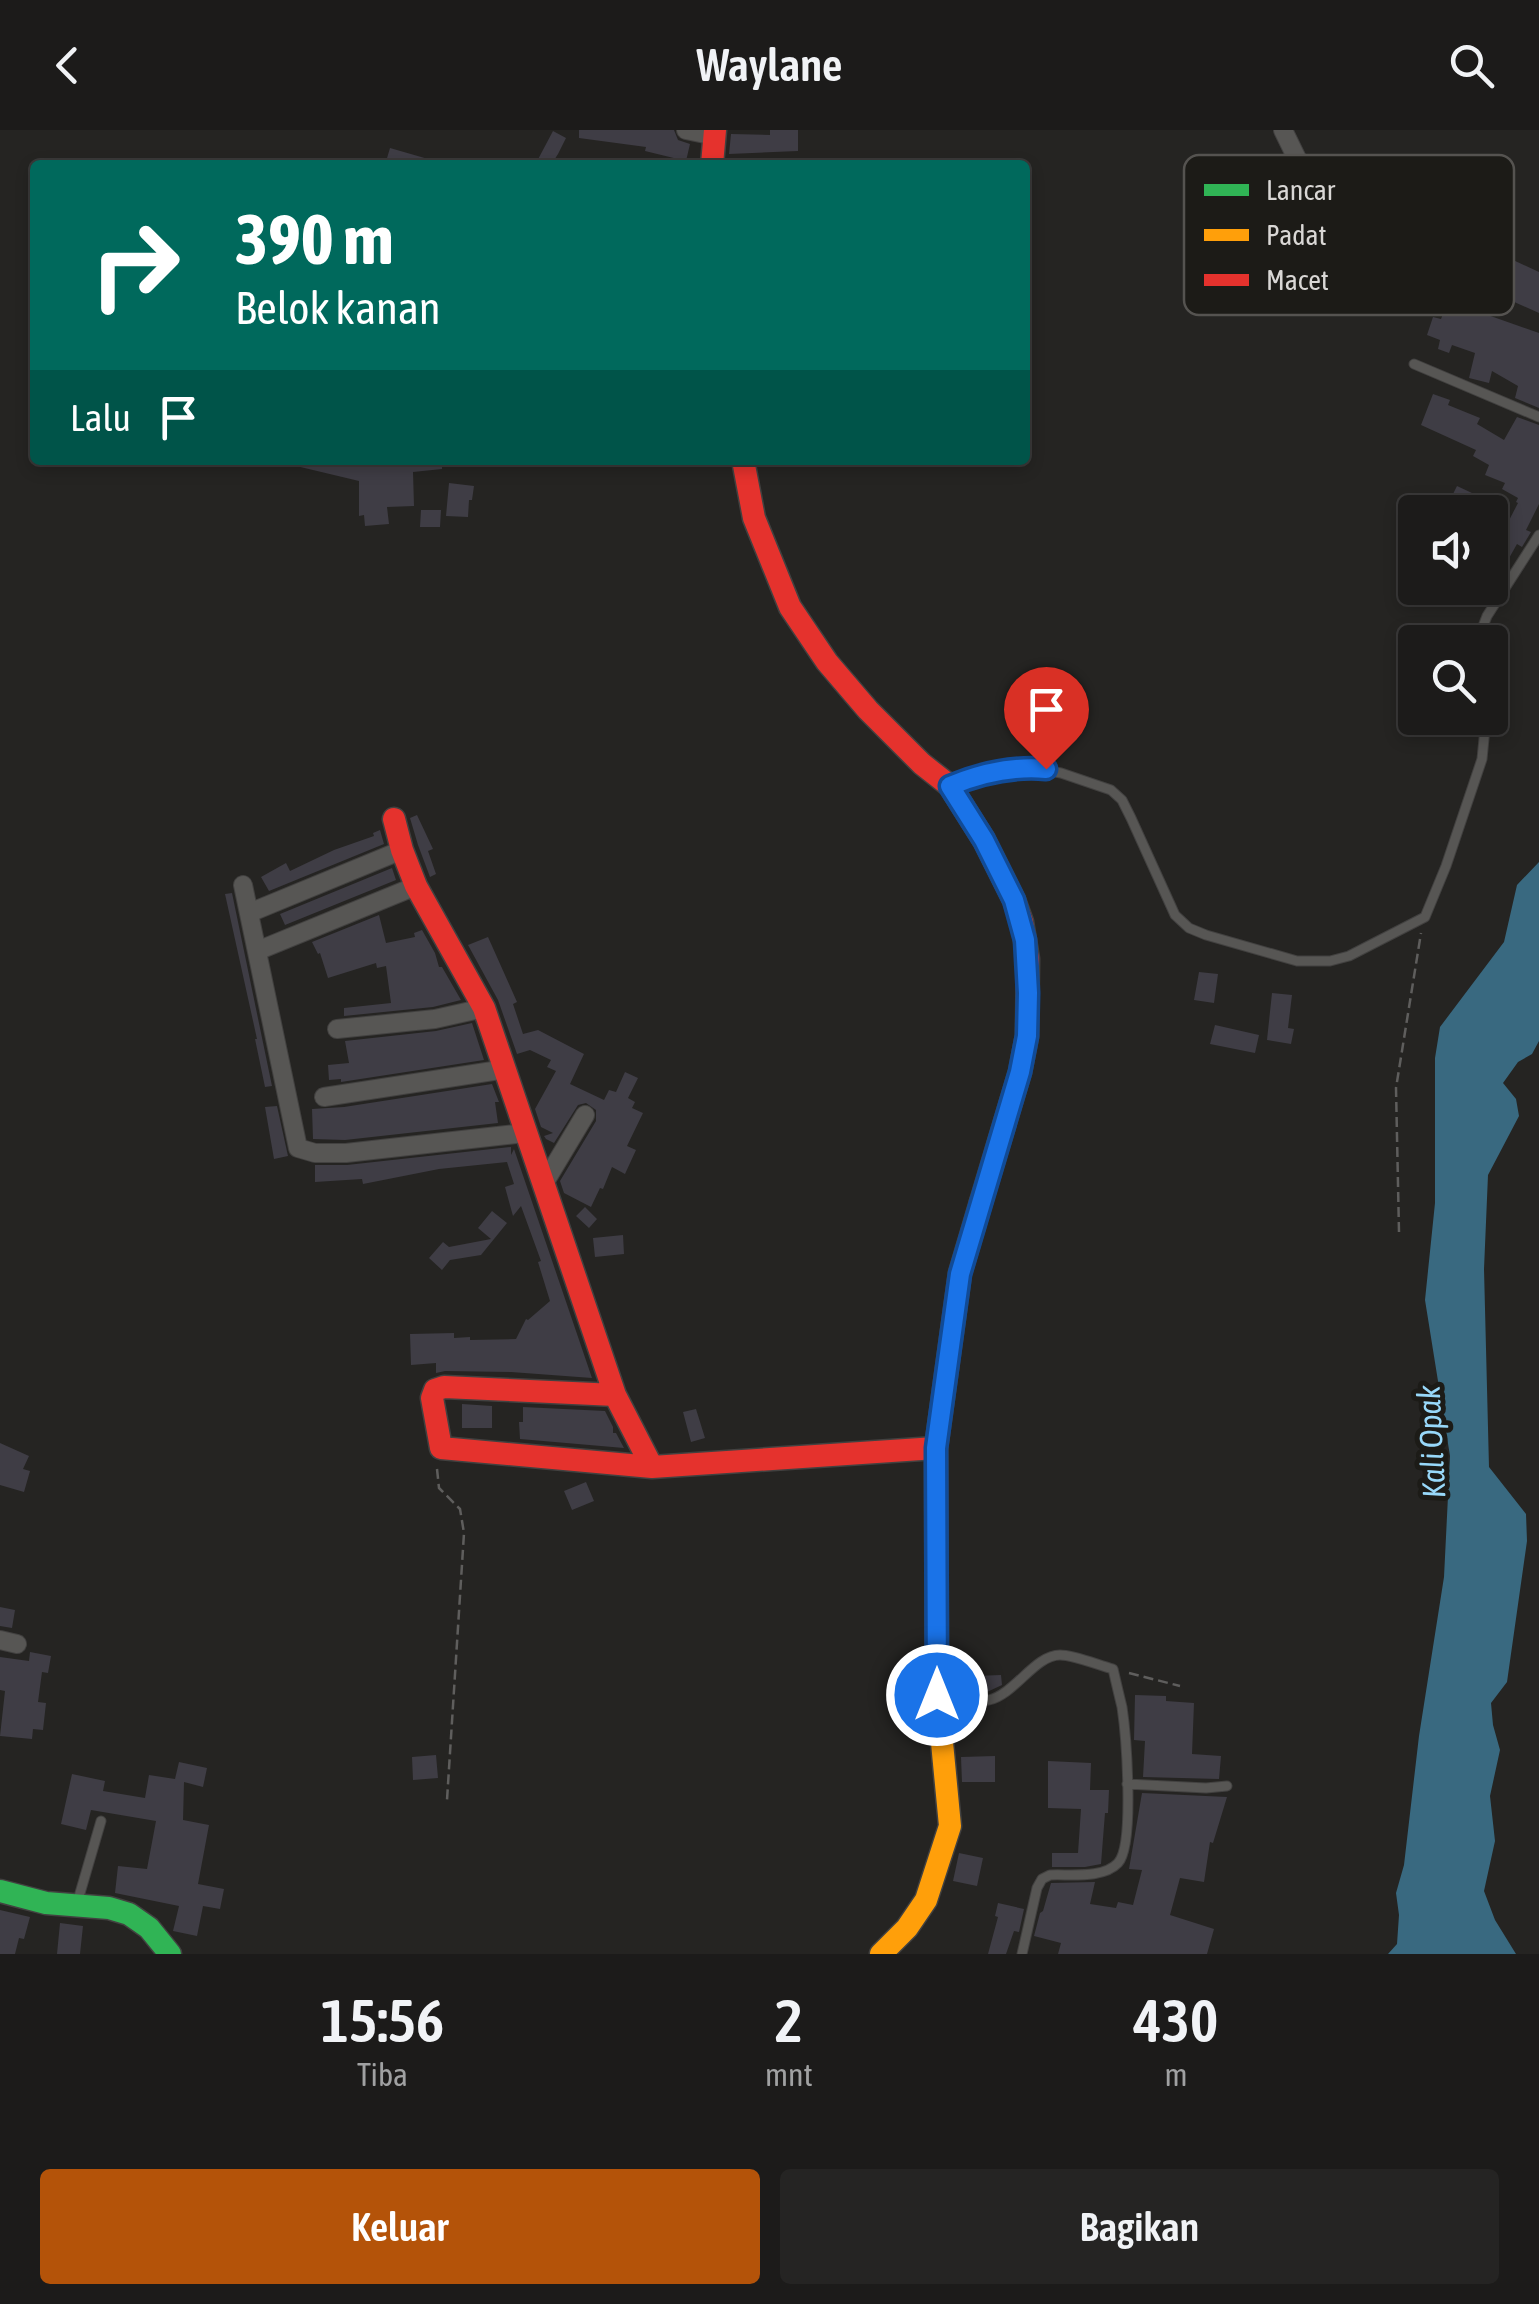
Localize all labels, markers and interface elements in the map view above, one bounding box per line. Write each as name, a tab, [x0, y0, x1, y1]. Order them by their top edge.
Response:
icon: back	[40, 38, 95, 93]
icon: search	[1444, 38, 1499, 93]
text: Waylane	[697, 39, 842, 91]
legend	[1184, 155, 1514, 315]
text: Lancar	[1266, 174, 1336, 206]
text: 390 m	[235, 199, 394, 279]
icon: right	[70, 200, 200, 330]
text: Padat	[1266, 219, 1327, 251]
text: Macet	[1266, 264, 1329, 296]
text: Belok kanan	[235, 282, 441, 334]
icon: arrive	[151, 390, 206, 445]
text: Lalu	[70, 396, 131, 439]
map controls	[1398, 495, 1508, 735]
button: sound	[1398, 495, 1508, 605]
button: search	[1398, 625, 1508, 735]
pin	[1004, 667, 1089, 770]
icon: arrive	[1019, 682, 1074, 737]
water label: Kali Opak	[1410, 1384, 1452, 1499]
position arrow	[885, 1643, 989, 1747]
text: 15:56	[321, 1986, 444, 2055]
text: 2	[775, 1986, 803, 2055]
text: 430	[1134, 1986, 1218, 2055]
text: Tiba	[357, 2056, 408, 2093]
text: mnt	[765, 2056, 813, 2093]
text: m	[1164, 2056, 1187, 2093]
button: Keluar	[40, 2169, 760, 2284]
button: Bagikan	[780, 2169, 1499, 2284]

